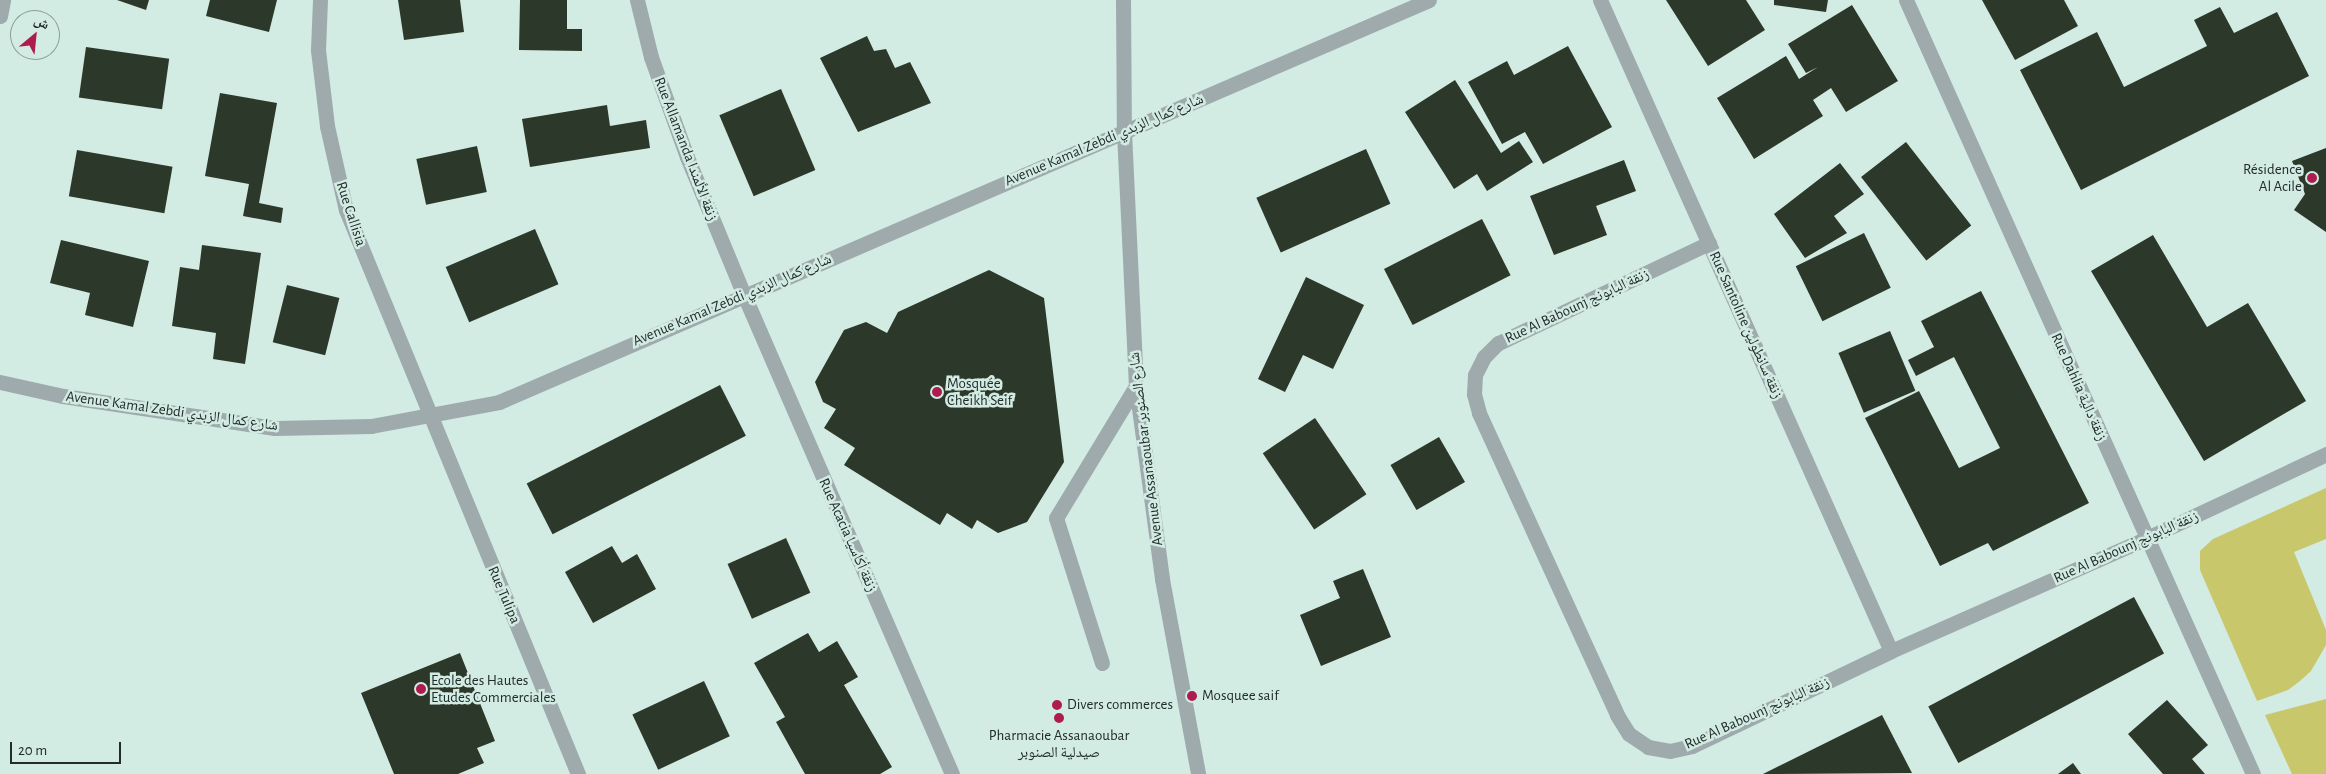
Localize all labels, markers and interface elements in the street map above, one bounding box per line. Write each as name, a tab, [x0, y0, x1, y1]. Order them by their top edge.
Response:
north arrow	[10, 10, 60, 60]
text: ش	[32, 13, 51, 32]
street label: Rue Allamanda زنقة الألمندا	[650, 75, 722, 223]
street label: Avenue Kamal Zebdi شارع كمال الزبدي	[1002, 90, 1206, 190]
place label: Résidence Al Acile	[2243, 160, 2302, 195]
marker: Résidence Al Acile	[2306, 172, 2318, 184]
street label: Rue Callisia	[332, 179, 370, 249]
street label: Rue Santoline زنقة سانطولين	[1705, 249, 1787, 401]
street label: Avenue Kamal Zebdi شارع كمال الزبدي	[630, 250, 834, 350]
street label: Rue Al Babounj زنقة البابونج	[1502, 265, 1652, 347]
street label: Rue Dahlia زنقة دالية	[2047, 330, 2111, 444]
street label: Avenue Assanaoubar شارع الصنوبر	[1125, 351, 1167, 547]
place label: Mosquée Cheikh Seif	[947, 374, 1012, 409]
marker: Mosquée Cheikh Seif	[931, 386, 943, 398]
street label: Avenue Kamal Zebdi شارع كمال الزبدي	[65, 387, 279, 435]
street label: Rue Acacia زنقة أكاسيا	[815, 475, 881, 595]
street label: Rue Al Babounj زنقة البابونج	[2051, 507, 2201, 587]
street label: Rue Tulipa	[484, 563, 524, 627]
place label: Ecole des Hautes Etudes Commerciales	[431, 671, 556, 706]
street label: Rue Al Babounj زنقة البابونج	[1682, 673, 1832, 753]
marker: Ecole des Hautes Etudes Commerciales	[415, 683, 427, 695]
place label: Mosquee saif	[1202, 687, 1279, 705]
marker: Mosquee saif	[1186, 690, 1198, 702]
place label: Divers commerces	[1067, 696, 1173, 714]
marker: Divers commerces	[1051, 699, 1063, 711]
marker: Pharmacie Assanaoubar صيدلية الصنوبر	[1053, 712, 1065, 724]
place label: Pharmacie Assanaoubar صيدلية الصنوبر	[989, 726, 1129, 761]
scale bar	[12, 732, 124, 764]
text: 20 m	[18, 743, 47, 758]

